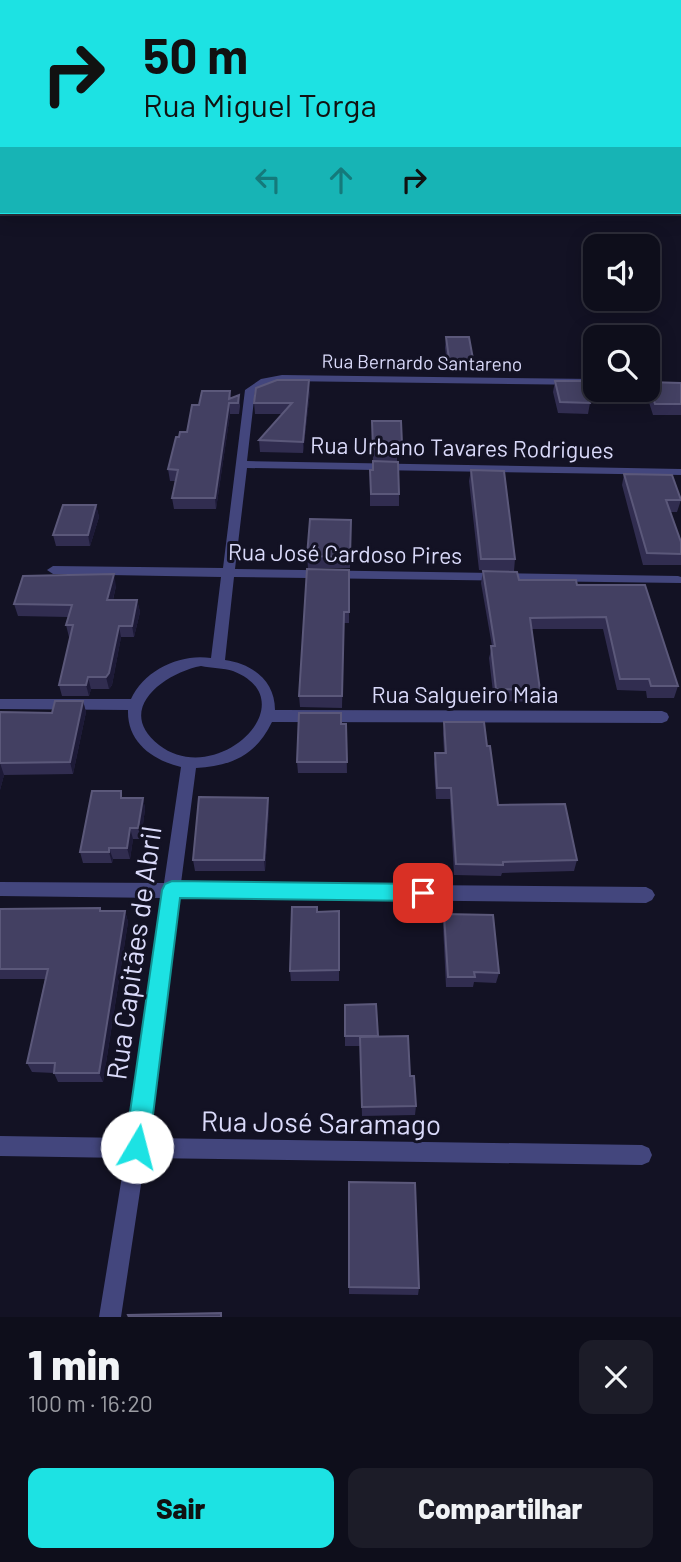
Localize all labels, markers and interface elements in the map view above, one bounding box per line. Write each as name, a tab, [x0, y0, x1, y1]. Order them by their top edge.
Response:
text: 50 m	[143, 25, 248, 84]
icon: right	[28, 28, 119, 119]
text: Rua Miguel Torga	[143, 85, 377, 123]
icon: left	[249, 161, 287, 199]
icon: ahead	[322, 161, 360, 199]
icon: right	[395, 161, 433, 199]
map controls	[583, 234, 660, 402]
button: sound	[583, 234, 660, 311]
button: search	[583, 325, 660, 402]
street label: Rua Bernardo Santareno	[322, 349, 522, 375]
street label: Rua Urbano Tavares Rodrigues	[310, 430, 614, 464]
street label: Rua José Cardoso Pires	[228, 537, 462, 569]
street label: Rua Salgueiro Maia	[371, 680, 559, 708]
street label: Rua Capitães de Abril	[98, 824, 168, 1082]
pin	[393, 863, 453, 923]
icon: arrive	[404, 874, 442, 912]
street label: Rua José Saramago	[201, 1103, 441, 1141]
position arrow	[100, 1110, 174, 1184]
text: 1 min	[28, 1338, 120, 1388]
button: close	[579, 1340, 653, 1414]
text: 100 m · 16:20	[28, 1389, 153, 1417]
button: Sair	[28, 1468, 334, 1548]
button: Compartilhar	[348, 1468, 653, 1548]

